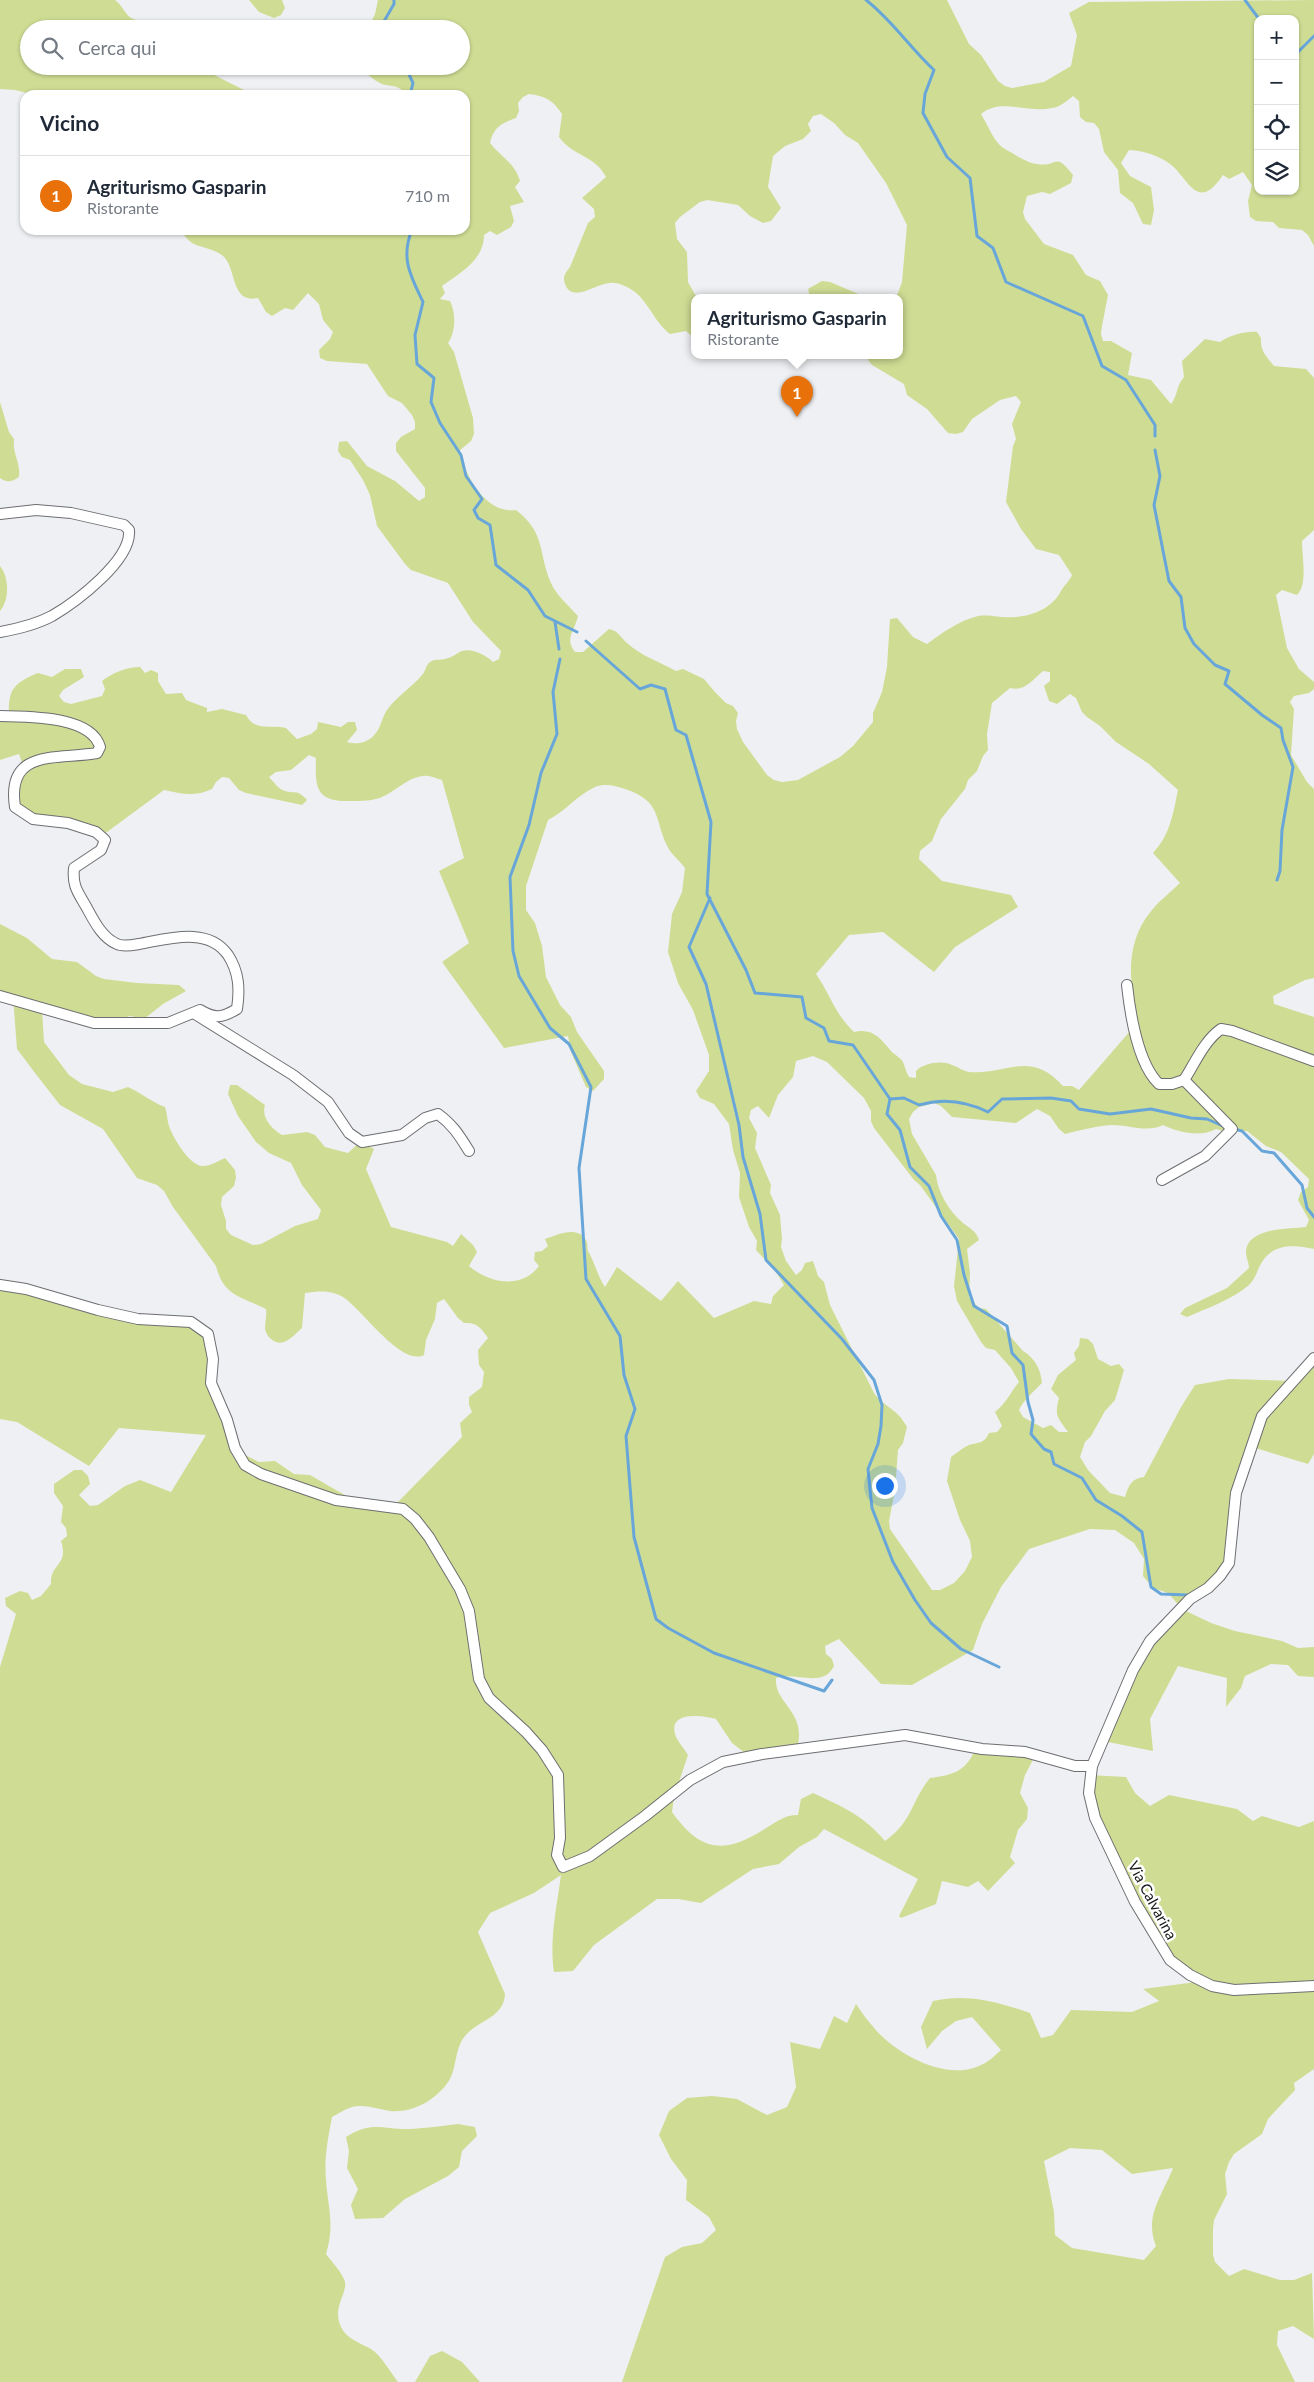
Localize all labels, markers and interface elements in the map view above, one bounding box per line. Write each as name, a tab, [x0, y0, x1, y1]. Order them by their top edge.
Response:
map controls	[1254, 15, 1299, 195]
button: +	[1254, 15, 1299, 60]
search box	[20, 20, 470, 75]
icon: search	[38, 34, 66, 62]
text: Cerca qui	[78, 36, 156, 59]
button: −	[1254, 60, 1299, 105]
button: locate	[1254, 105, 1299, 150]
text: Vicino	[40, 110, 99, 135]
button: layers	[1254, 150, 1299, 195]
text: Agriturismo Gasparin	[87, 175, 266, 198]
text: 1	[51, 186, 61, 205]
text: 710 m	[405, 186, 450, 205]
text: Ristorante	[87, 198, 159, 217]
popup	[691, 294, 903, 359]
text: Agriturismo Gasparin	[707, 306, 887, 329]
text: Ristorante	[707, 329, 779, 348]
pin: 1	[781, 376, 813, 417]
your location	[872, 1473, 898, 1499]
street label: Via Calvarina	[1125, 1858, 1181, 1942]

